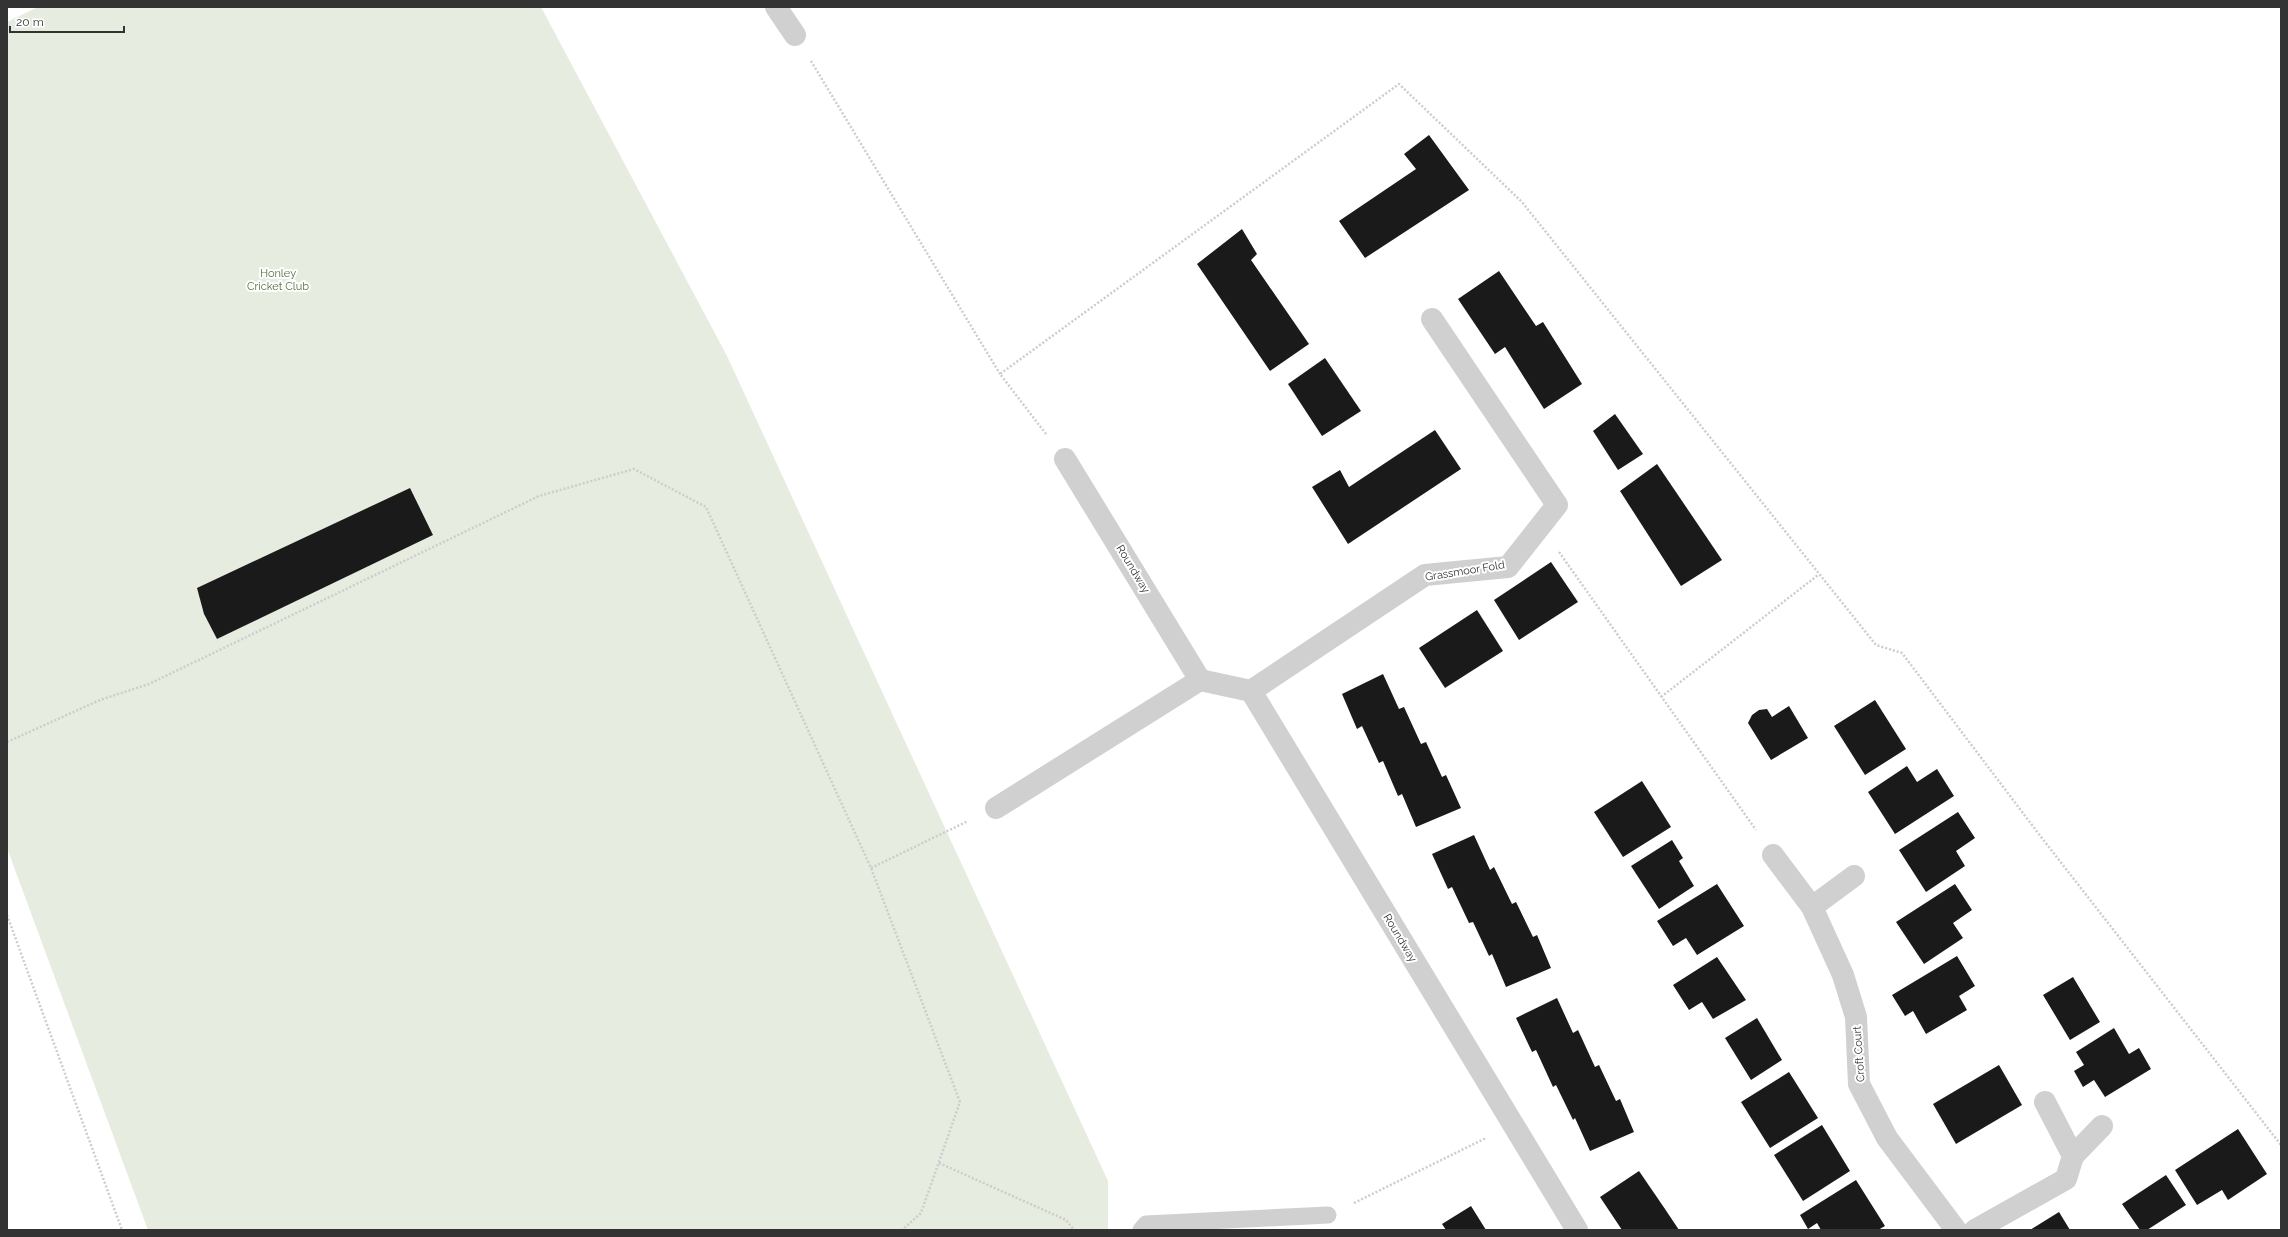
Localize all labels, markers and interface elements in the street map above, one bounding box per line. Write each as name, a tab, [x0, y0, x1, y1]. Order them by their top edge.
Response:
scale bar	[10, 8, 124, 34]
text: 20 m	[16, 15, 44, 29]
park label: Honley Cricket Club	[247, 267, 309, 293]
street label: Roundway	[1114, 543, 1152, 595]
street label: Grassmoor Fold	[1424, 558, 1506, 584]
street label: Roundway	[1381, 912, 1419, 964]
street label: Croft Court	[1851, 1025, 1867, 1082]

